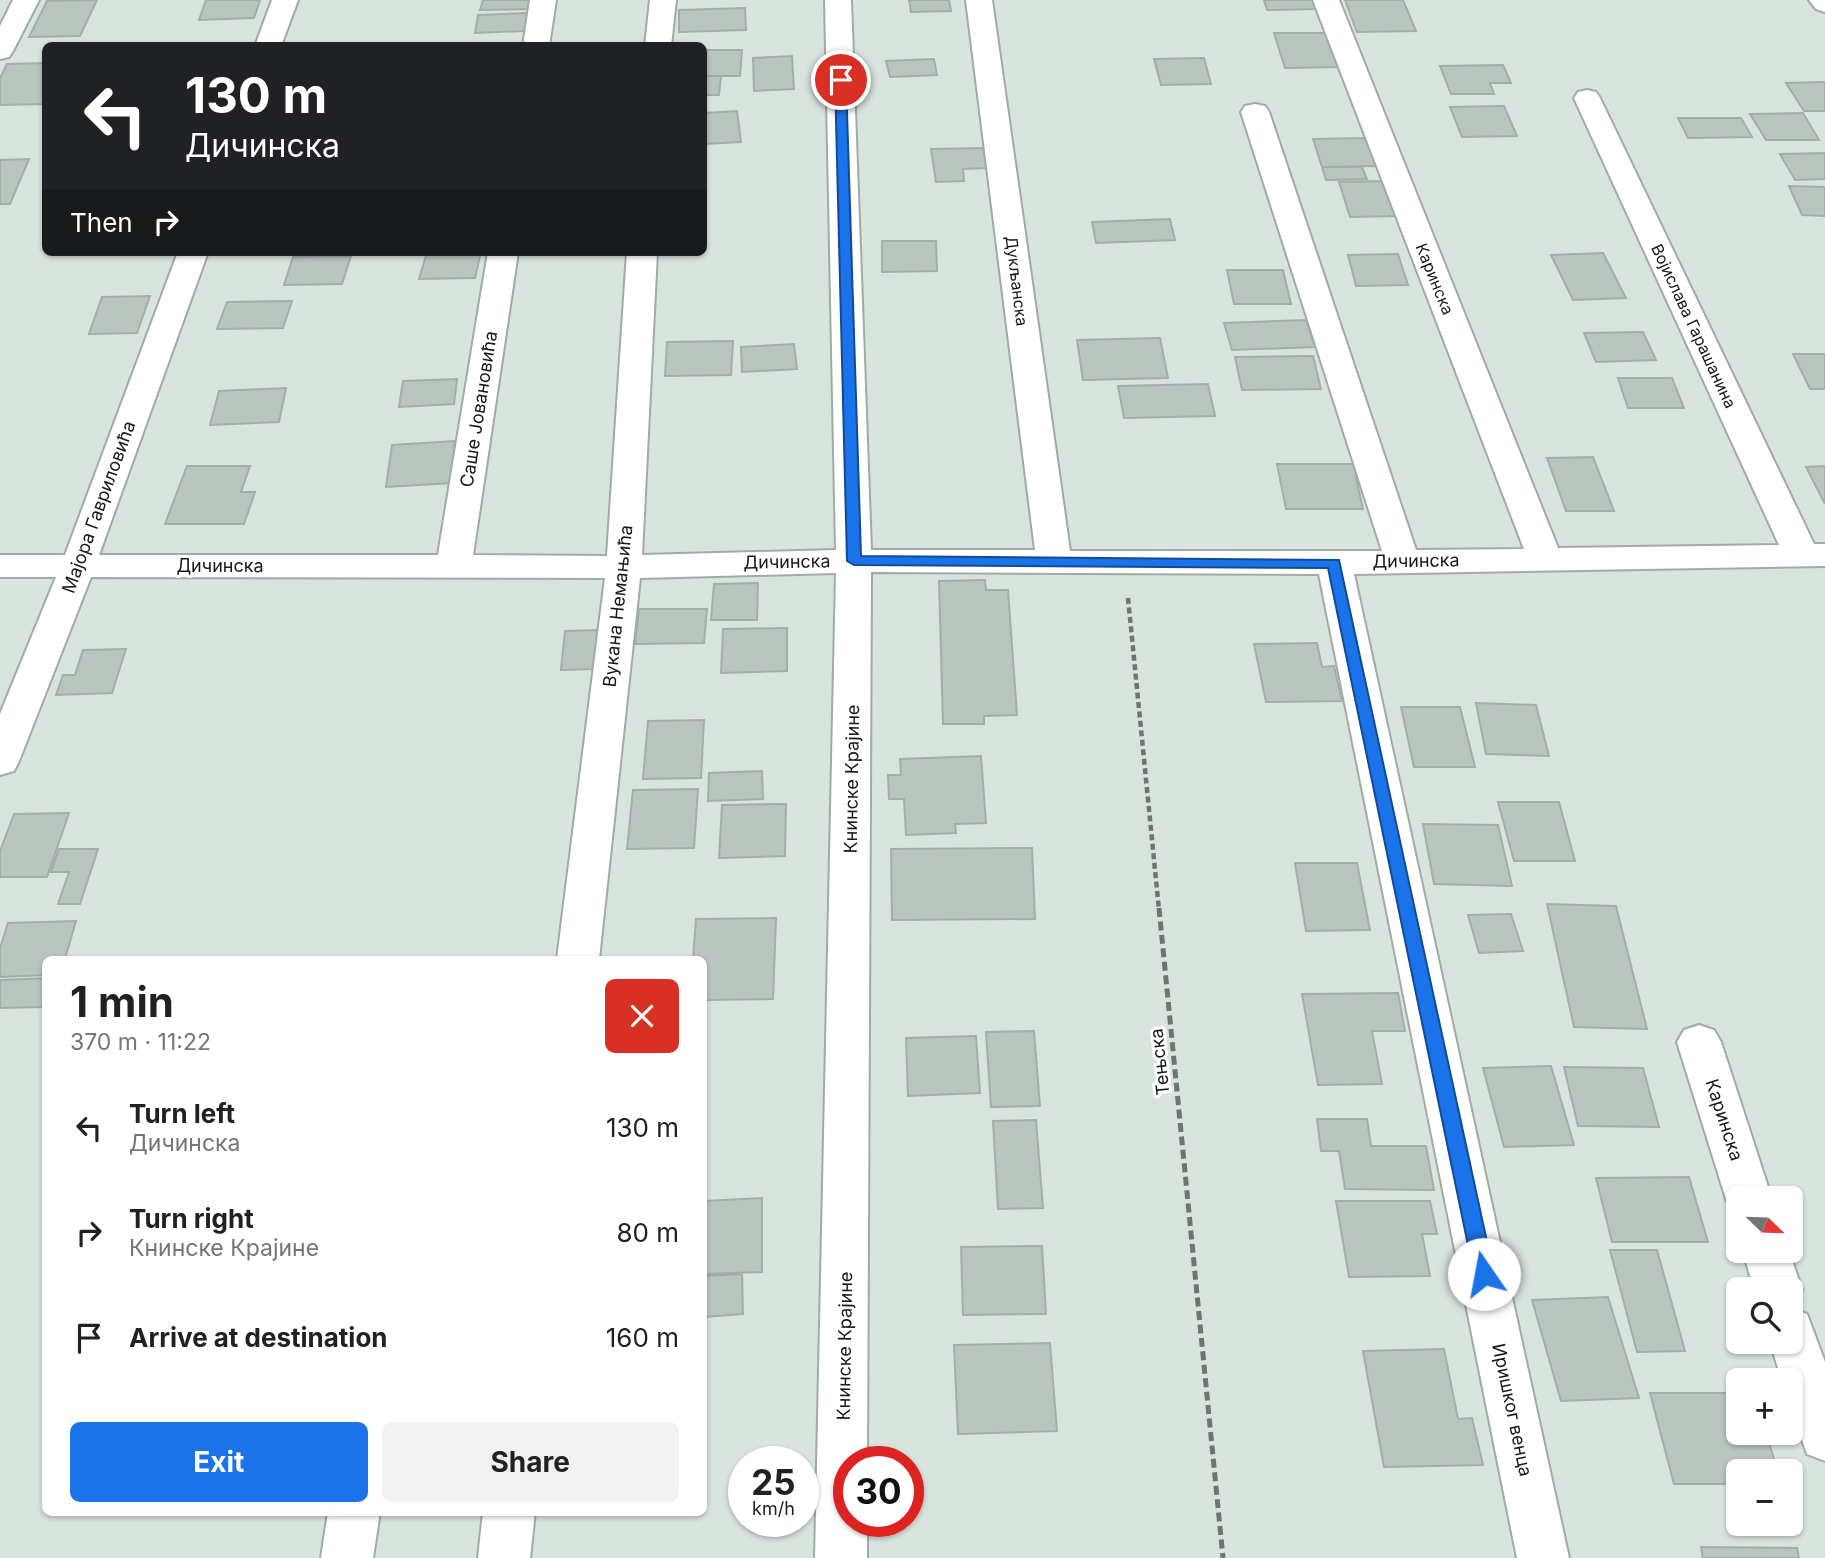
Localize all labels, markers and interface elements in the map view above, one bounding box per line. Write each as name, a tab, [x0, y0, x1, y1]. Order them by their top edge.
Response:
pin	[811, 50, 871, 110]
icon: arrive	[822, 61, 860, 99]
text: 130 m	[185, 66, 327, 125]
icon: left	[70, 70, 161, 161]
text: Дичинска	[185, 126, 340, 165]
icon: right	[147, 203, 185, 241]
text: Then	[70, 207, 133, 238]
street label: Дукљанска	[1002, 235, 1032, 327]
street label: Каринска	[1412, 240, 1458, 318]
street label: Војислава Гарашанина	[1647, 241, 1741, 411]
street label: Саше Јовановића	[456, 329, 501, 489]
street label: Мајора Гавриловића	[58, 418, 139, 596]
street label: Вукана Немањића	[599, 524, 636, 688]
street label: Дичинска	[1372, 549, 1460, 572]
street label: Дичинска	[743, 550, 831, 573]
street label: Дичинска	[176, 555, 264, 576]
street label: Книнске Крајине	[840, 704, 863, 854]
text: 1 min	[70, 976, 174, 1027]
button: close	[605, 979, 679, 1053]
text: 370 m · 11:22	[70, 1028, 211, 1056]
street label: Тењска	[1146, 1028, 1173, 1096]
street label: Каринска	[1701, 1076, 1748, 1163]
text: Turn left	[129, 1098, 235, 1129]
icon: left	[70, 1109, 108, 1147]
text: 130 m	[606, 1112, 679, 1143]
text: Дичинска	[129, 1129, 240, 1157]
north arrow	[1726, 1186, 1802, 1264]
map controls	[1726, 1186, 1803, 1536]
text: Turn right	[129, 1203, 254, 1234]
icon: right	[70, 1214, 108, 1252]
text: 80 m	[616, 1217, 679, 1248]
text: Книнске Крајине	[129, 1234, 319, 1262]
position arrow	[1447, 1237, 1521, 1311]
street label: Книнске Крајине	[833, 1271, 856, 1421]
button: search	[1726, 1277, 1803, 1354]
icon: arrive	[70, 1319, 108, 1357]
text: Arrive at destination	[129, 1322, 388, 1353]
text: 160 m	[606, 1322, 679, 1353]
street label: Иришког венца	[1488, 1342, 1537, 1478]
button: +	[1726, 1368, 1803, 1445]
button: Exit	[70, 1422, 368, 1502]
button: Share	[382, 1422, 679, 1502]
speed limit sign: 30	[833, 1446, 924, 1537]
button: −	[1726, 1459, 1803, 1536]
text: 25	[751, 1461, 796, 1503]
text: km/h	[752, 1498, 795, 1519]

